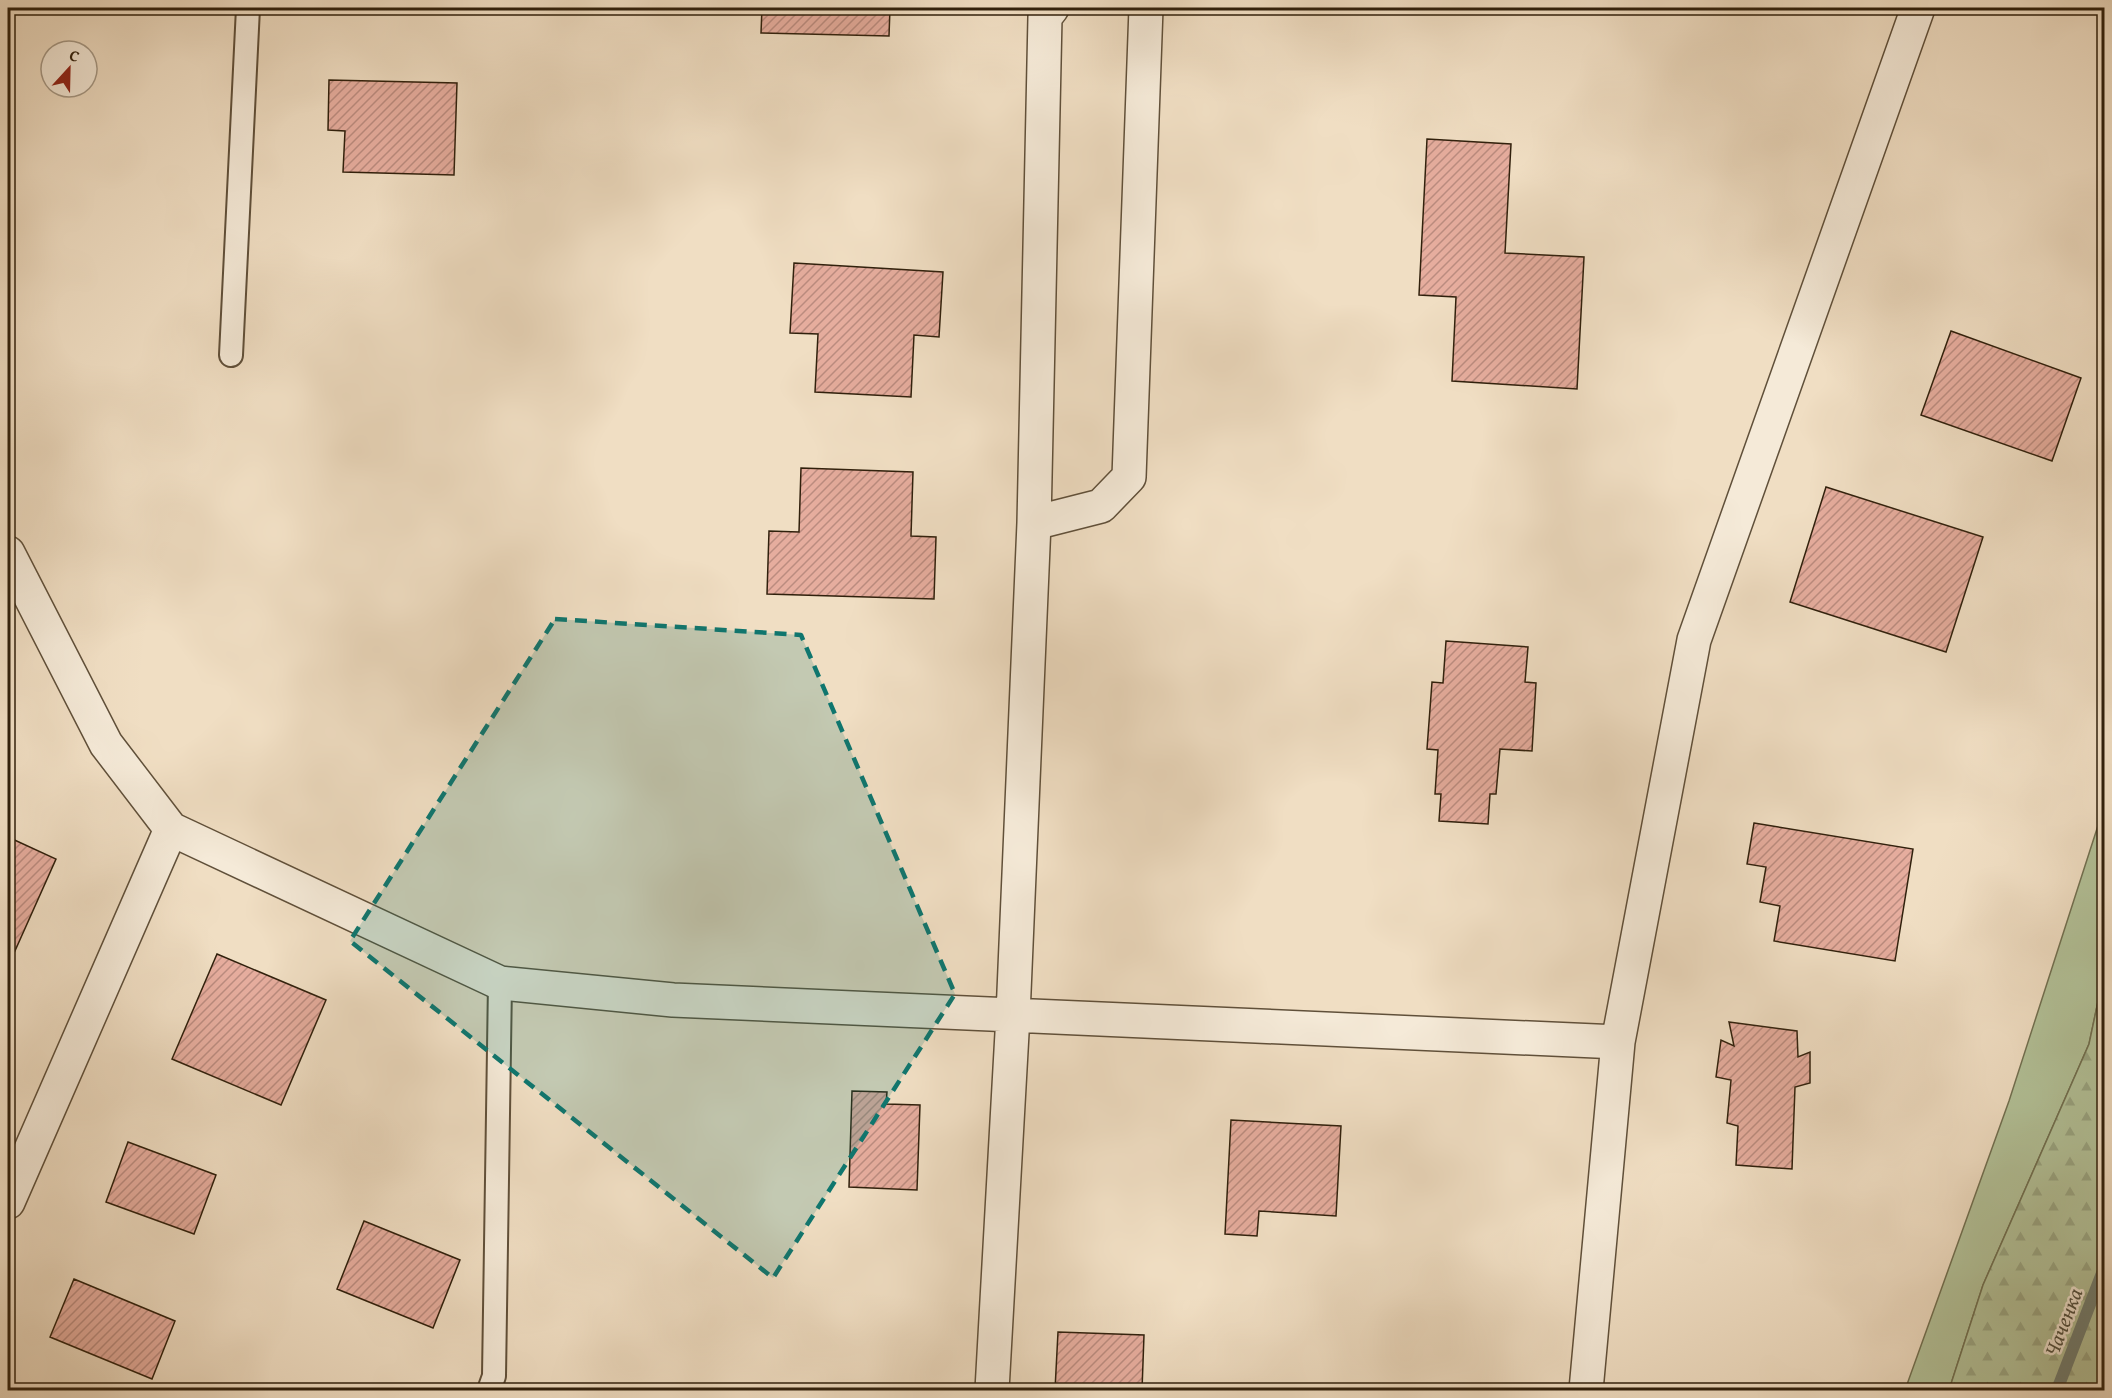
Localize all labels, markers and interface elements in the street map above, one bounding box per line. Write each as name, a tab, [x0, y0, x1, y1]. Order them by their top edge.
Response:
north arrow	[39, 39, 99, 99]
text: С	[66, 42, 83, 68]
water label: Чаченка	[2036, 1283, 2090, 1361]

